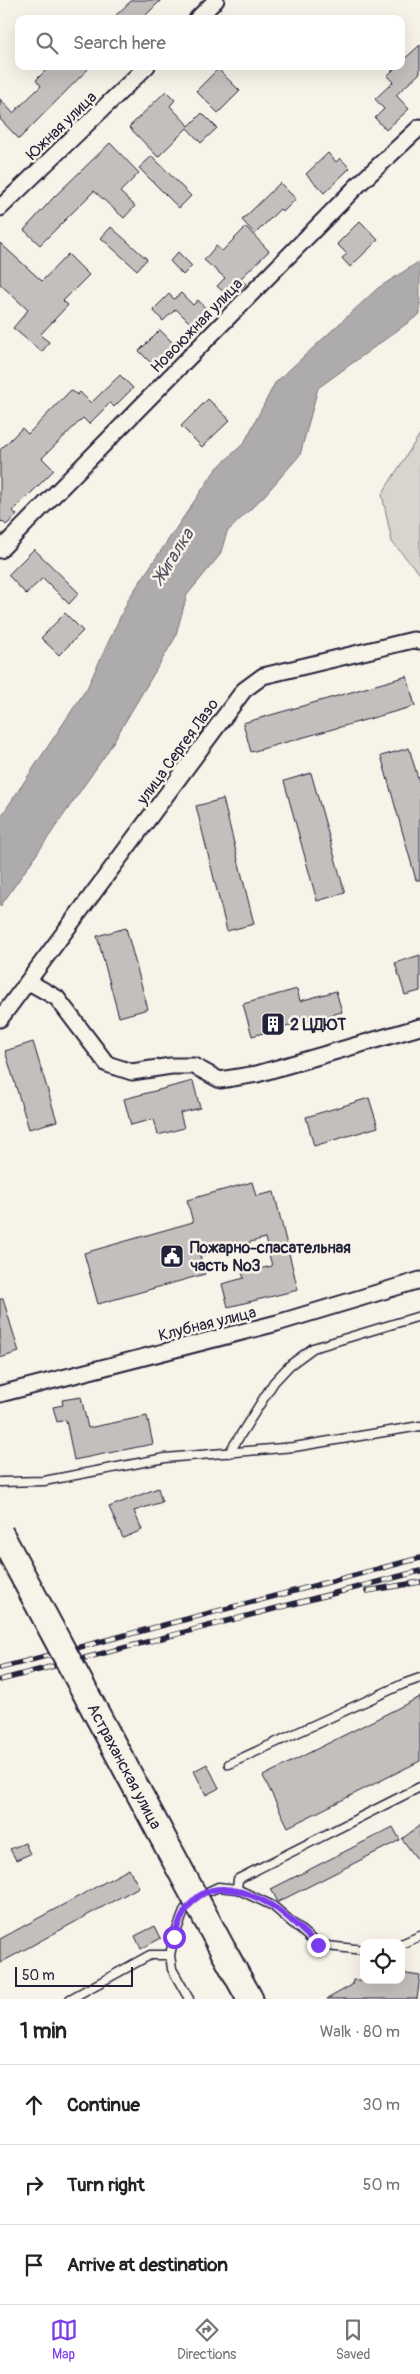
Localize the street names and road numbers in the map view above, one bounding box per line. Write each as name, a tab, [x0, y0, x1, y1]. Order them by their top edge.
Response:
street label: Южная улица	[22, 87, 101, 164]
street label: Новоюжная улица	[146, 274, 247, 377]
street label: улица Сергея Лазо	[132, 694, 223, 809]
street label: Клубная улица	[156, 1302, 258, 1346]
street label: Астраханская улица	[83, 1700, 166, 1833]

